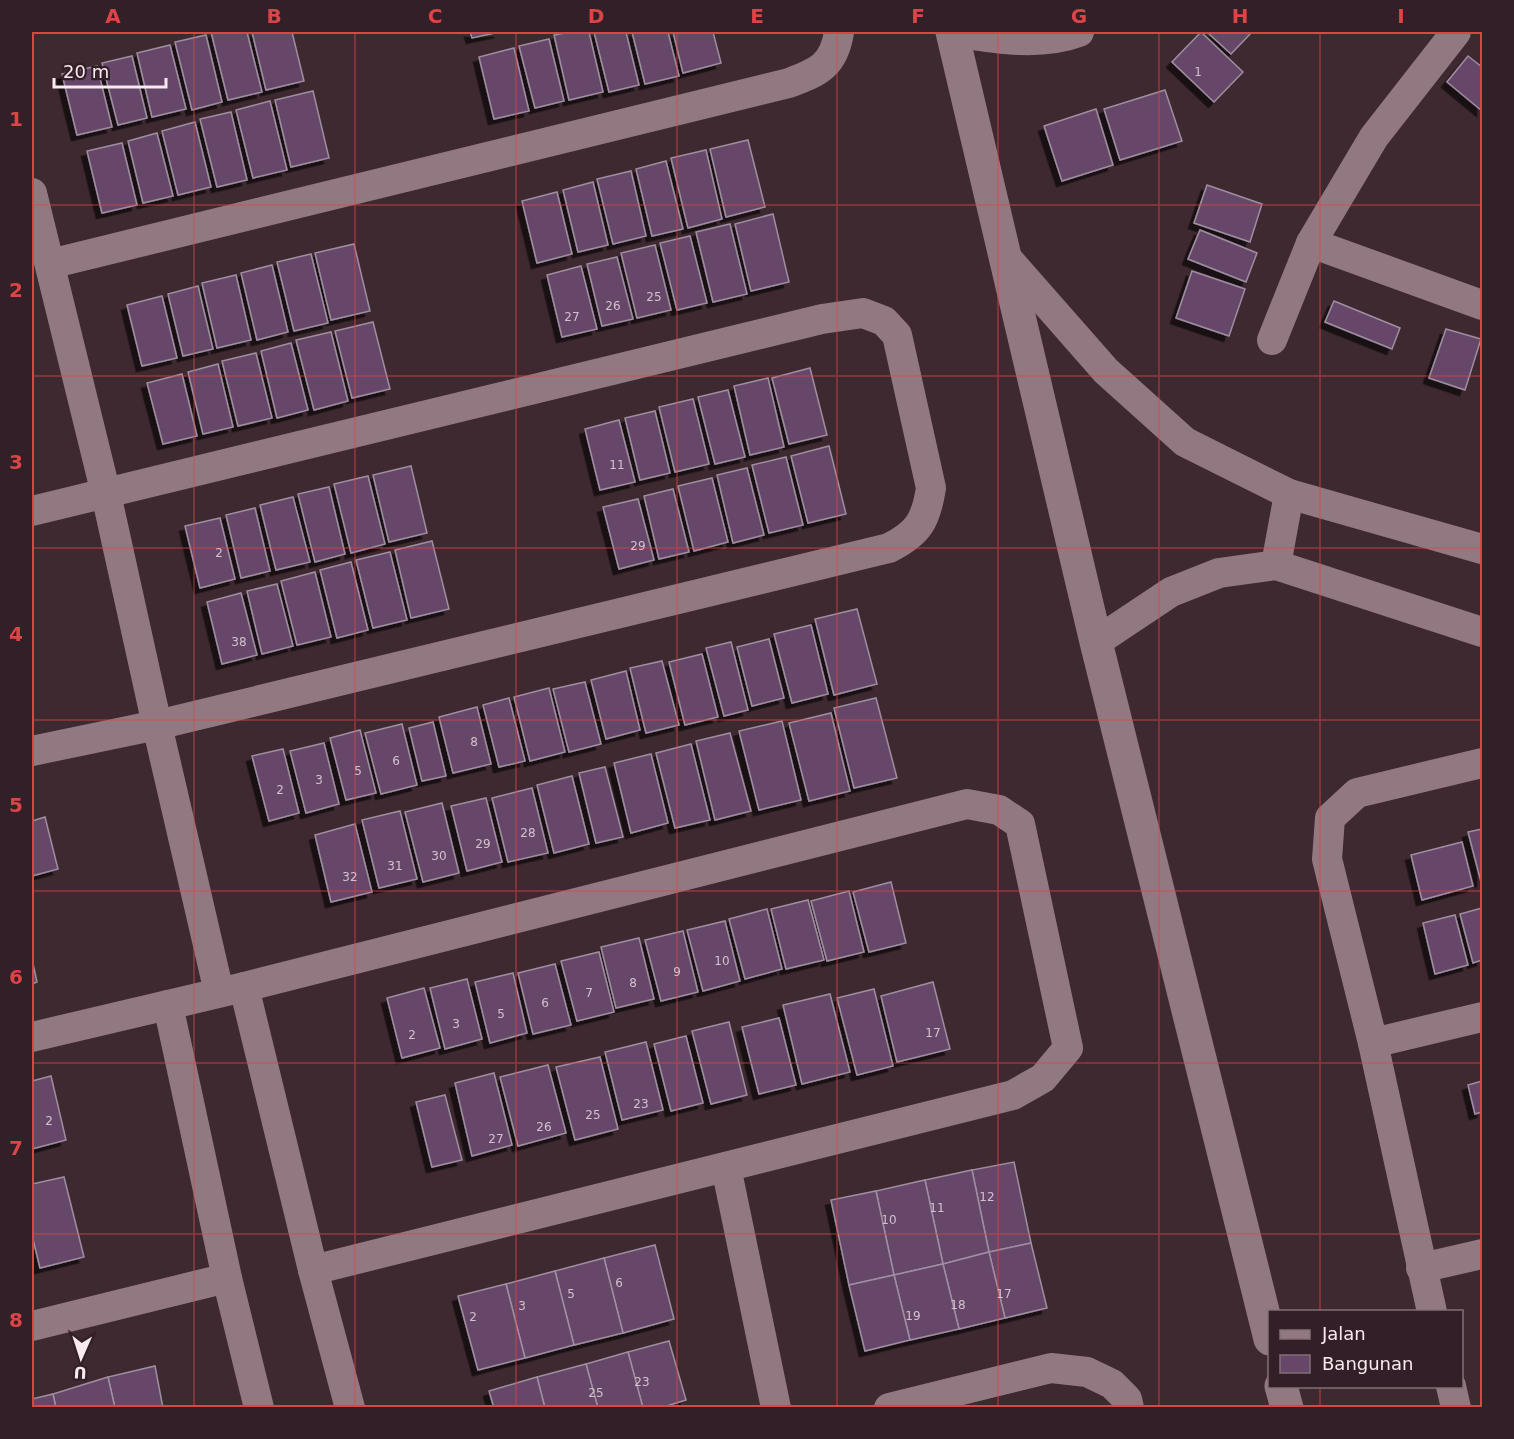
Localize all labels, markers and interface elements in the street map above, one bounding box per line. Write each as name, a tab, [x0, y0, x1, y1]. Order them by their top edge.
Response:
text: A	[105, 4, 121, 28]
text: B	[266, 4, 282, 28]
text: C	[428, 4, 442, 28]
text: D	[588, 4, 604, 28]
text: E	[750, 4, 764, 28]
text: F	[911, 4, 925, 28]
text: G	[1071, 4, 1087, 28]
text: H	[1232, 4, 1248, 28]
text: I	[1397, 4, 1405, 28]
scale bar	[54, 51, 166, 89]
text: 20 m	[63, 61, 109, 82]
house number: 1	[1194, 65, 1202, 79]
text: 1	[9, 107, 23, 131]
text: 2	[9, 278, 23, 302]
house number: 25	[646, 290, 662, 304]
house number: 26	[605, 299, 621, 313]
house number: 27	[564, 310, 580, 324]
text: 3	[9, 450, 23, 474]
house number: 11	[609, 458, 625, 472]
house number: 29	[630, 539, 646, 553]
house number: 2	[215, 546, 223, 560]
text: 4	[9, 622, 23, 646]
house number: 38	[231, 635, 247, 649]
house number: 8	[470, 735, 478, 749]
house number: 6	[392, 754, 400, 768]
house number: 5	[354, 764, 362, 778]
house number: 3	[315, 773, 323, 787]
house number: 2	[276, 783, 284, 797]
text: 5	[9, 793, 23, 817]
house number: 28	[520, 826, 536, 840]
house number: 29	[475, 837, 491, 851]
house number: 30	[431, 849, 447, 863]
house number: 31	[387, 859, 403, 873]
house number: 32	[342, 870, 358, 884]
house number: 10	[714, 954, 730, 968]
text: 6	[9, 965, 23, 989]
house number: 9	[673, 965, 681, 979]
house number: 8	[629, 976, 637, 990]
house number: 7	[585, 986, 593, 1000]
house number: 6	[541, 996, 549, 1010]
house number: 5	[497, 1007, 505, 1021]
house number: 3	[452, 1017, 460, 1031]
house number: 17	[925, 1026, 941, 1040]
house number: 2	[408, 1028, 416, 1042]
house number: 23	[633, 1097, 649, 1111]
house number: 25	[585, 1108, 601, 1122]
house number: 2	[45, 1114, 53, 1128]
house number: 26	[536, 1120, 552, 1134]
house number: 27	[488, 1132, 504, 1146]
text: 7	[9, 1136, 23, 1160]
house number: 12	[979, 1190, 995, 1204]
house number: 11	[929, 1201, 945, 1215]
house number: 10	[881, 1213, 897, 1227]
house number: 6	[615, 1276, 623, 1290]
house number: 5	[567, 1287, 575, 1301]
house number: 17	[996, 1287, 1012, 1301]
house number: 18	[950, 1298, 966, 1312]
house number: 3	[518, 1299, 526, 1313]
text: 8	[9, 1308, 23, 1332]
house number: 19	[905, 1309, 921, 1323]
house number: 2	[469, 1310, 477, 1324]
legend	[1268, 1310, 1463, 1388]
text: Jalan	[1321, 1323, 1366, 1344]
north arrow	[51, 1328, 111, 1388]
text: Bangunan	[1322, 1353, 1413, 1374]
text: U	[73, 1363, 87, 1382]
house number: 23	[634, 1375, 650, 1389]
house number: 25	[588, 1386, 604, 1400]

